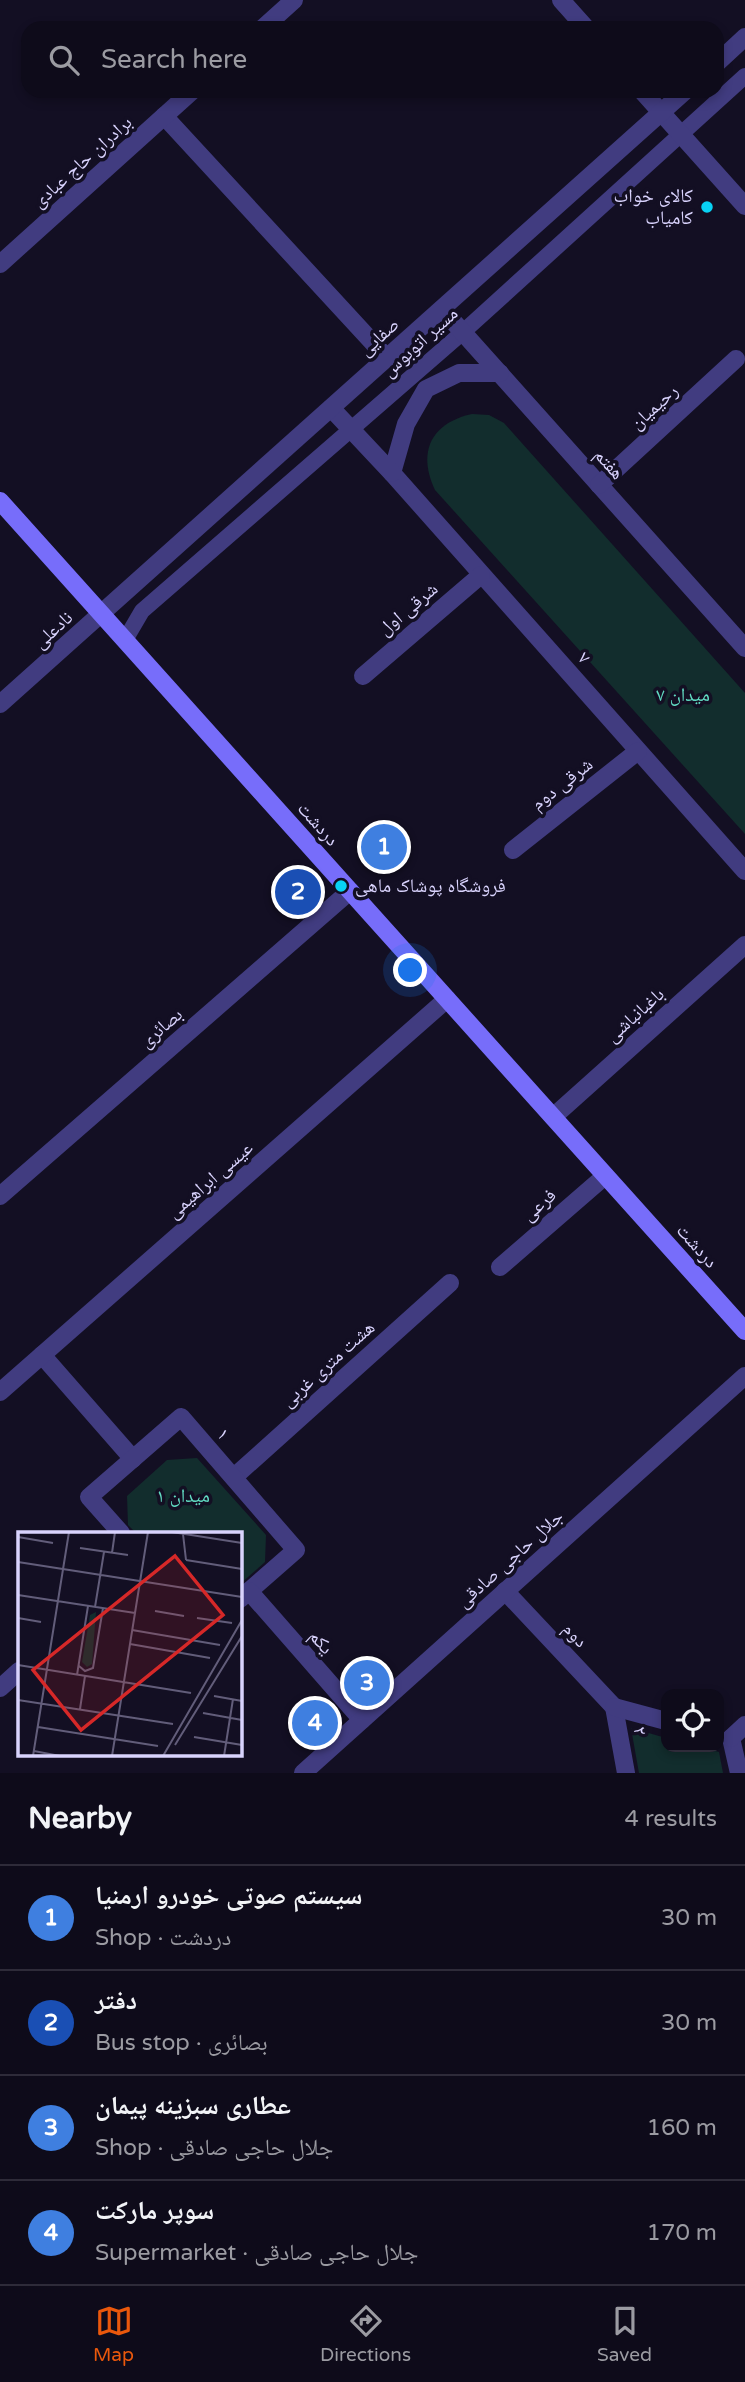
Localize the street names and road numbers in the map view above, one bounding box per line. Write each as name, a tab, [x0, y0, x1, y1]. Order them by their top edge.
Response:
street label: برادران حاج عبادی	[28, 111, 136, 213]
street label: مسیر اتوبوس	[378, 302, 462, 382]
street label: صفایی	[354, 313, 404, 361]
street label: رحیمیان	[626, 380, 682, 434]
street label: هفتم	[589, 444, 629, 485]
street label: شرقی اول	[374, 578, 442, 640]
street label: نادعلی	[29, 607, 77, 653]
street label: ۷	[573, 647, 595, 669]
street label: شرقی دوم	[527, 753, 598, 816]
street label: دردشت	[293, 798, 343, 850]
street label: باغبانباشی	[601, 983, 669, 1047]
street label: بصائری	[135, 1003, 187, 1053]
street label: عیسی ابراهیمی	[163, 1137, 258, 1223]
street label: فرعی	[517, 1184, 561, 1226]
street label: دردشت	[672, 1220, 722, 1272]
street label: هشت متری غربی	[277, 1316, 379, 1412]
street label: ۱	[212, 1424, 234, 1444]
street label: جلال حاجی صادقی	[452, 1505, 568, 1613]
street label: دوم	[557, 1618, 592, 1653]
street label: یکم	[304, 1625, 338, 1659]
street label: ۲	[628, 1725, 652, 1737]

